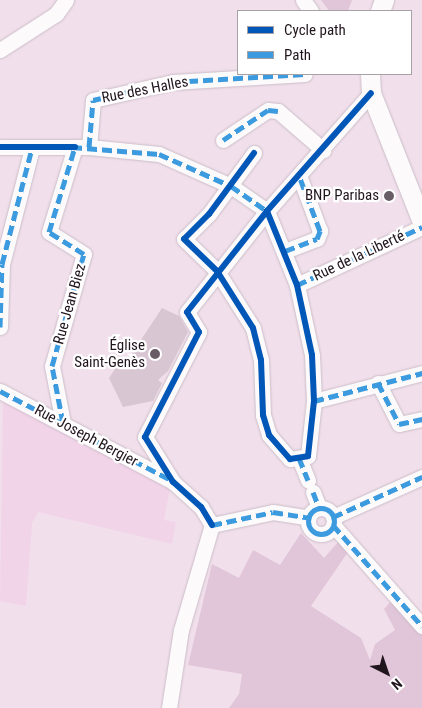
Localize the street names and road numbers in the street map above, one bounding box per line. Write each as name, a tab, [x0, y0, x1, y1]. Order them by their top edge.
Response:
street label: Rue des Halles	[100, 73, 190, 107]
street label: Rue de la Liberté	[310, 227, 408, 285]
street label: Rue Jean Biez	[50, 262, 90, 346]
street label: Rue Joseph Bergier	[31, 401, 141, 471]

